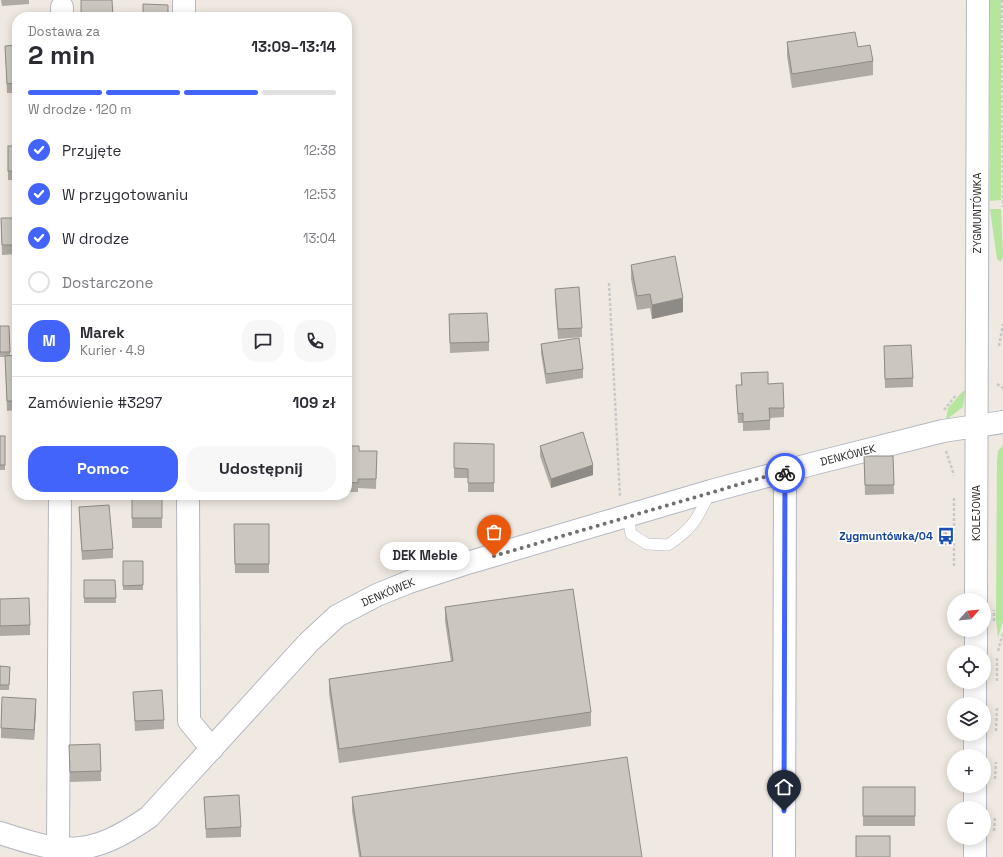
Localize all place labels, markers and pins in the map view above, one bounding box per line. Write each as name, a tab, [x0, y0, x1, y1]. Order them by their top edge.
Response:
pin	[477, 515, 511, 556]
bus stop icon: Zygmuntówka/04	[936, 526, 956, 546]
place label: Zygmuntówka/04	[839, 529, 933, 543]
callout: DEK Meble	[380, 542, 470, 570]
pin	[767, 770, 801, 811]

